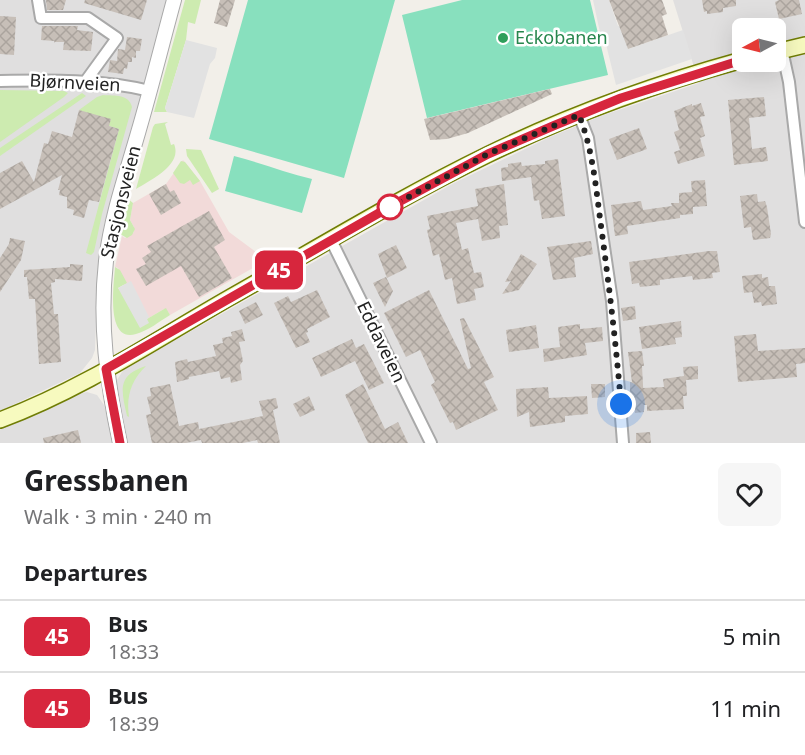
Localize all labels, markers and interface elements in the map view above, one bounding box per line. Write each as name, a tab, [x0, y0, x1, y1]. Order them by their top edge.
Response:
north arrow	[732, 18, 786, 72]
map controls	[732, 18, 786, 72]
place label: Eckobanen	[515, 25, 608, 49]
marker: Eckobanen	[496, 31, 510, 45]
street label: Bjørnveien	[29, 68, 121, 96]
street label: Stasjonsveien	[94, 143, 146, 261]
unlabelled marker	[377, 194, 403, 220]
line badge: 45	[252, 250, 306, 290]
text: 45	[267, 256, 291, 284]
street label: Eddaveien	[352, 297, 412, 386]
your location	[606, 389, 636, 419]
text: Gressbanen	[24, 461, 189, 499]
button: heart	[718, 463, 781, 526]
text: Walk · 3 min · 240 m	[24, 503, 212, 530]
text: Departures	[24, 557, 148, 587]
text: Bus	[108, 608, 148, 638]
text: 5 min	[723, 621, 781, 651]
text: 45	[45, 622, 69, 650]
text: 18:33	[108, 638, 159, 665]
text: Bus	[108, 680, 148, 710]
text: 11 min	[710, 693, 781, 723]
text: 45	[45, 694, 69, 722]
text: 18:39	[108, 710, 159, 737]

